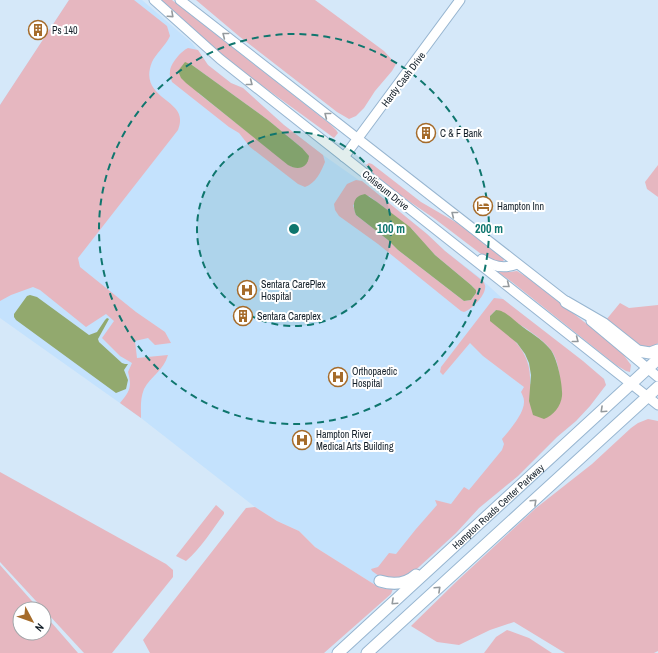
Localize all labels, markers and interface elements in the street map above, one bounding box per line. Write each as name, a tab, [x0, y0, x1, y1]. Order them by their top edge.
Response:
one-way arrow	[167, 11, 174, 18]
building icon: Ps 140	[27, 19, 49, 41]
place label: Ps 140	[52, 24, 78, 37]
one-way arrow	[222, 32, 229, 39]
street label: Hardy Cash Drive	[379, 49, 428, 109]
one-way arrow	[246, 78, 253, 85]
one-way arrow	[324, 113, 331, 120]
building icon: C & F Bank	[415, 122, 437, 144]
place label: C & F Bank	[440, 127, 483, 140]
street label: Coliseum Drive	[360, 168, 412, 213]
hotel icon: Hampton Inn	[472, 195, 494, 217]
place label: Hampton Inn	[497, 200, 544, 213]
one-way arrow	[451, 212, 458, 219]
text: 100 m	[377, 221, 405, 237]
text: 200 m	[475, 221, 503, 237]
centre of rings	[287, 222, 301, 236]
place label: Sentara CarePlex Hospital	[261, 278, 327, 303]
hospital icon: Sentara CarePlex Hospital	[236, 279, 258, 301]
one-way arrow	[502, 280, 509, 287]
building icon: Sentara Careplex	[232, 305, 254, 327]
place label: Sentara Careplex	[257, 310, 322, 323]
one-way arrow	[572, 336, 579, 343]
place label: Orthopaedic Hospital	[352, 365, 397, 390]
hospital icon: Orthopaedic Hospital	[327, 366, 349, 388]
one-way arrow	[600, 406, 608, 413]
place label: Hampton River Medical Arts Building	[316, 428, 394, 453]
hospital icon: Hampton River Medical Arts Building	[291, 429, 313, 451]
street label: Hampton Roads Center Parkway	[450, 461, 547, 552]
one-way arrow	[529, 499, 537, 506]
one-way arrow	[433, 587, 441, 594]
one-way arrow	[391, 597, 398, 604]
north arrow	[12, 601, 52, 641]
text: N	[32, 621, 47, 635]

